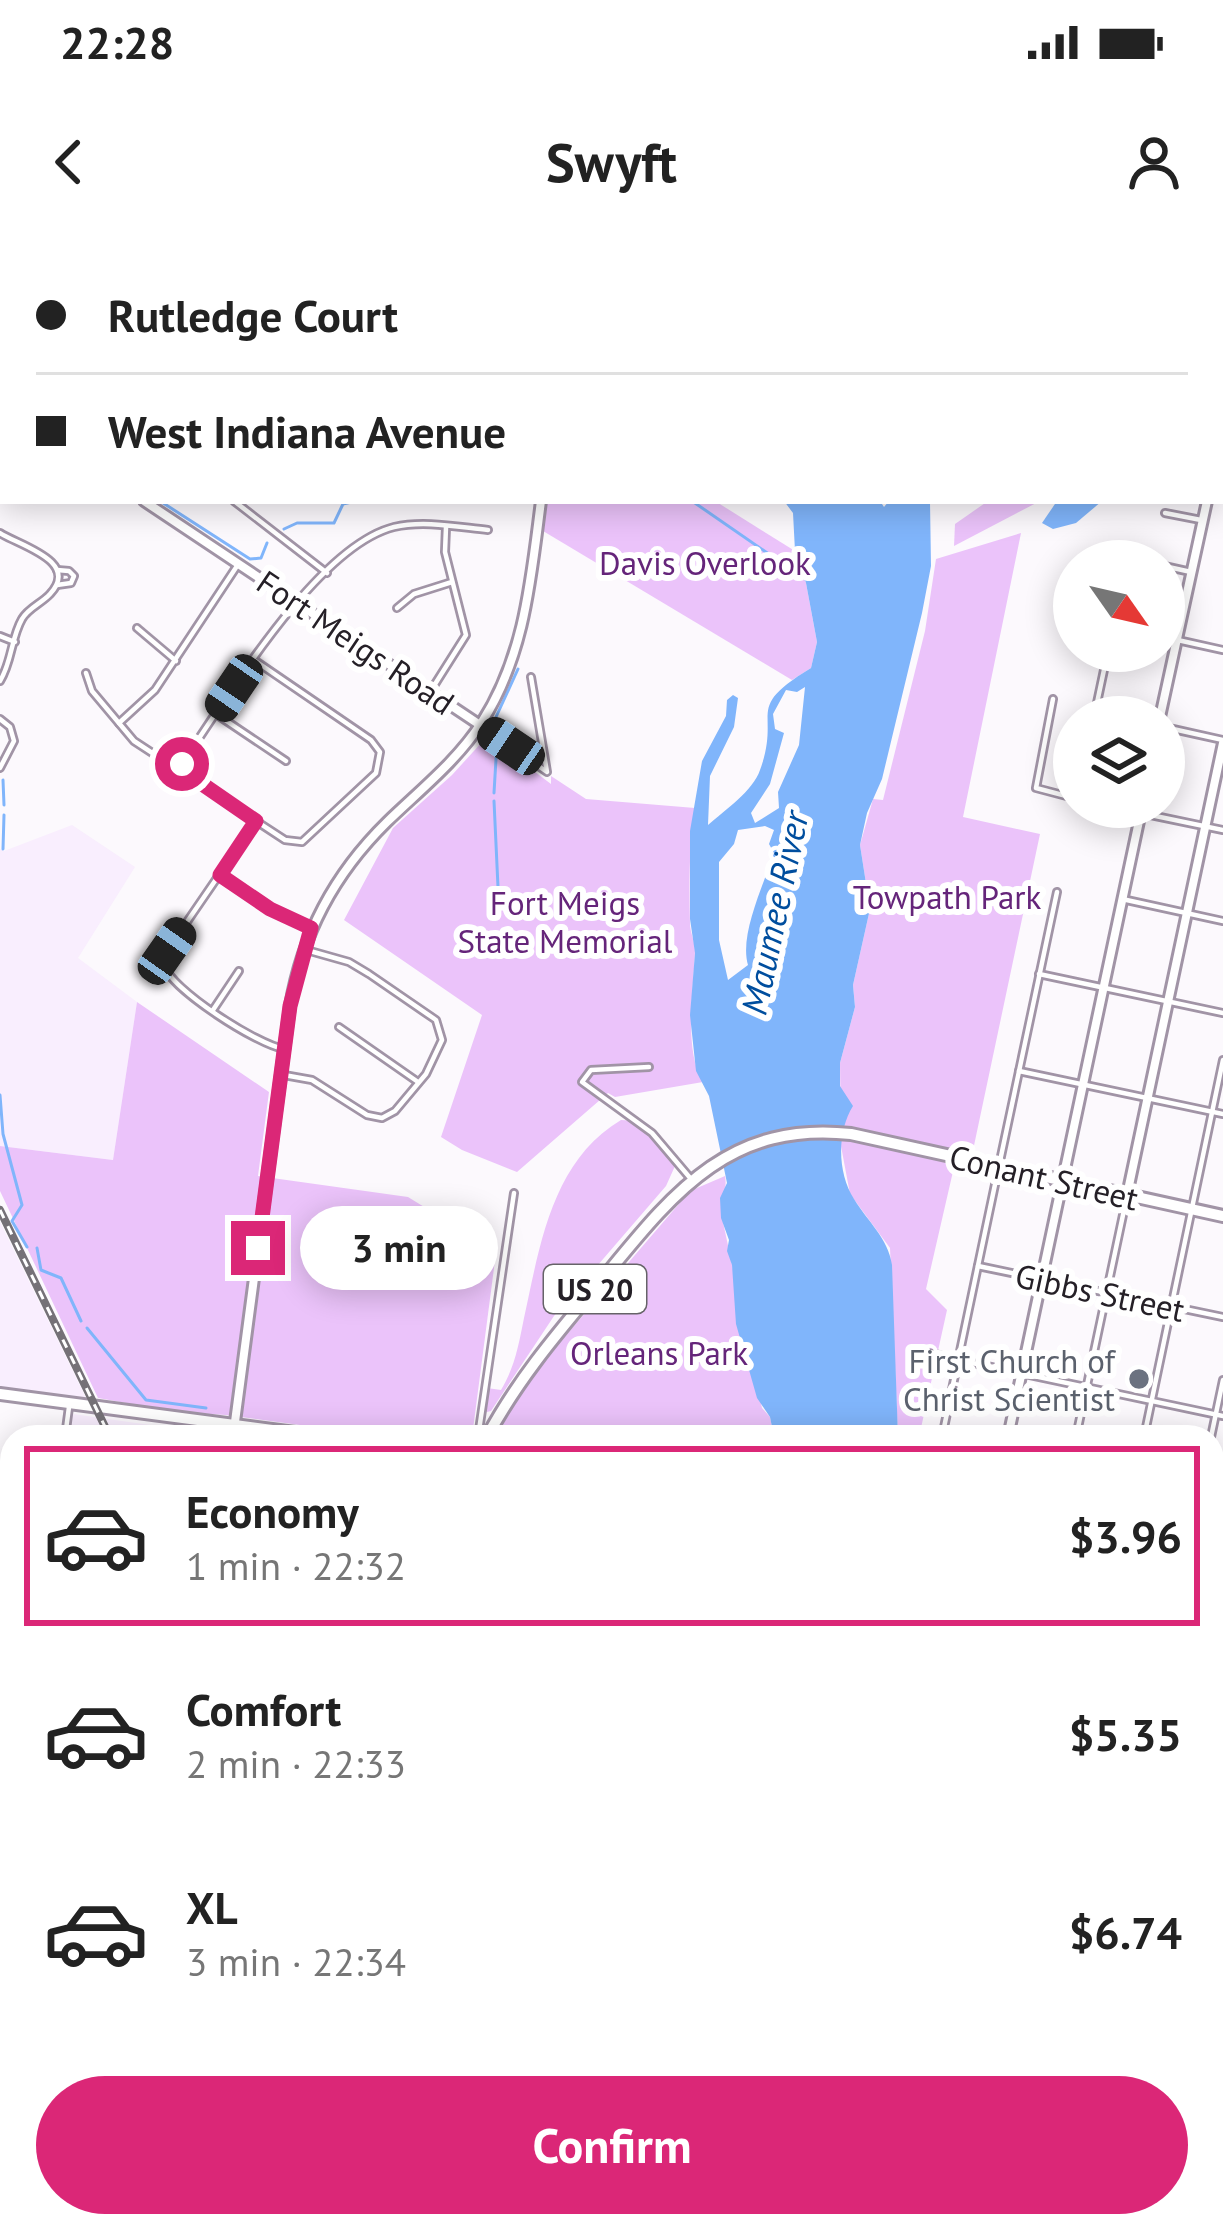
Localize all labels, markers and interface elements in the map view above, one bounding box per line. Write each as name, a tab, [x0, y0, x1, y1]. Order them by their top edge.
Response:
text: 22:28	[60, 13, 174, 71]
text: Swyft	[546, 127, 677, 197]
icon: back	[36, 129, 102, 195]
icon: person	[1121, 129, 1187, 195]
text: Rutledge Court	[108, 286, 398, 344]
text: West Indiana Avenue	[108, 402, 506, 460]
north arrow	[1053, 540, 1185, 672]
map controls	[1053, 540, 1185, 828]
park label: Davis Overlook	[599, 541, 811, 584]
street label: Fort Meigs Road	[249, 560, 463, 724]
car	[199, 648, 269, 728]
button: layers	[1053, 696, 1185, 828]
car	[471, 711, 551, 781]
route start	[155, 737, 209, 791]
water label: Maumee River	[730, 805, 819, 1019]
park label: Towpath Park	[853, 875, 1042, 918]
park label: Fort Meigs State Memorial	[458, 881, 673, 962]
car	[132, 911, 202, 991]
street label: Conant Street	[946, 1134, 1142, 1220]
callout: 3 min	[300, 1206, 498, 1290]
route end	[231, 1221, 285, 1275]
text: 3 min	[351, 1222, 447, 1273]
street label: Gibbs Street	[1012, 1253, 1188, 1331]
road number: US 20	[544, 1265, 646, 1313]
park label: Orleans Park	[570, 1331, 748, 1374]
place label: First Church of Christ Scientist	[903, 1339, 1116, 1420]
marker: First Church of Christ Scientist	[1126, 1366, 1152, 1392]
icon: car	[42, 1482, 150, 1590]
text: Economy	[186, 1482, 359, 1540]
text: $3.96	[1069, 1507, 1182, 1565]
text: 1 min · 22:32	[186, 1540, 406, 1591]
icon: car	[42, 1680, 150, 1788]
text: Comfort	[186, 1680, 341, 1738]
text: $5.35	[1069, 1705, 1182, 1763]
text: 2 min · 22:33	[186, 1738, 406, 1789]
icon: car	[42, 1878, 150, 1986]
text: XL	[186, 1878, 238, 1936]
text: $6.74	[1069, 1903, 1182, 1961]
text: 3 min · 22:34	[186, 1936, 406, 1987]
button: Confirm	[36, 2076, 1188, 2214]

